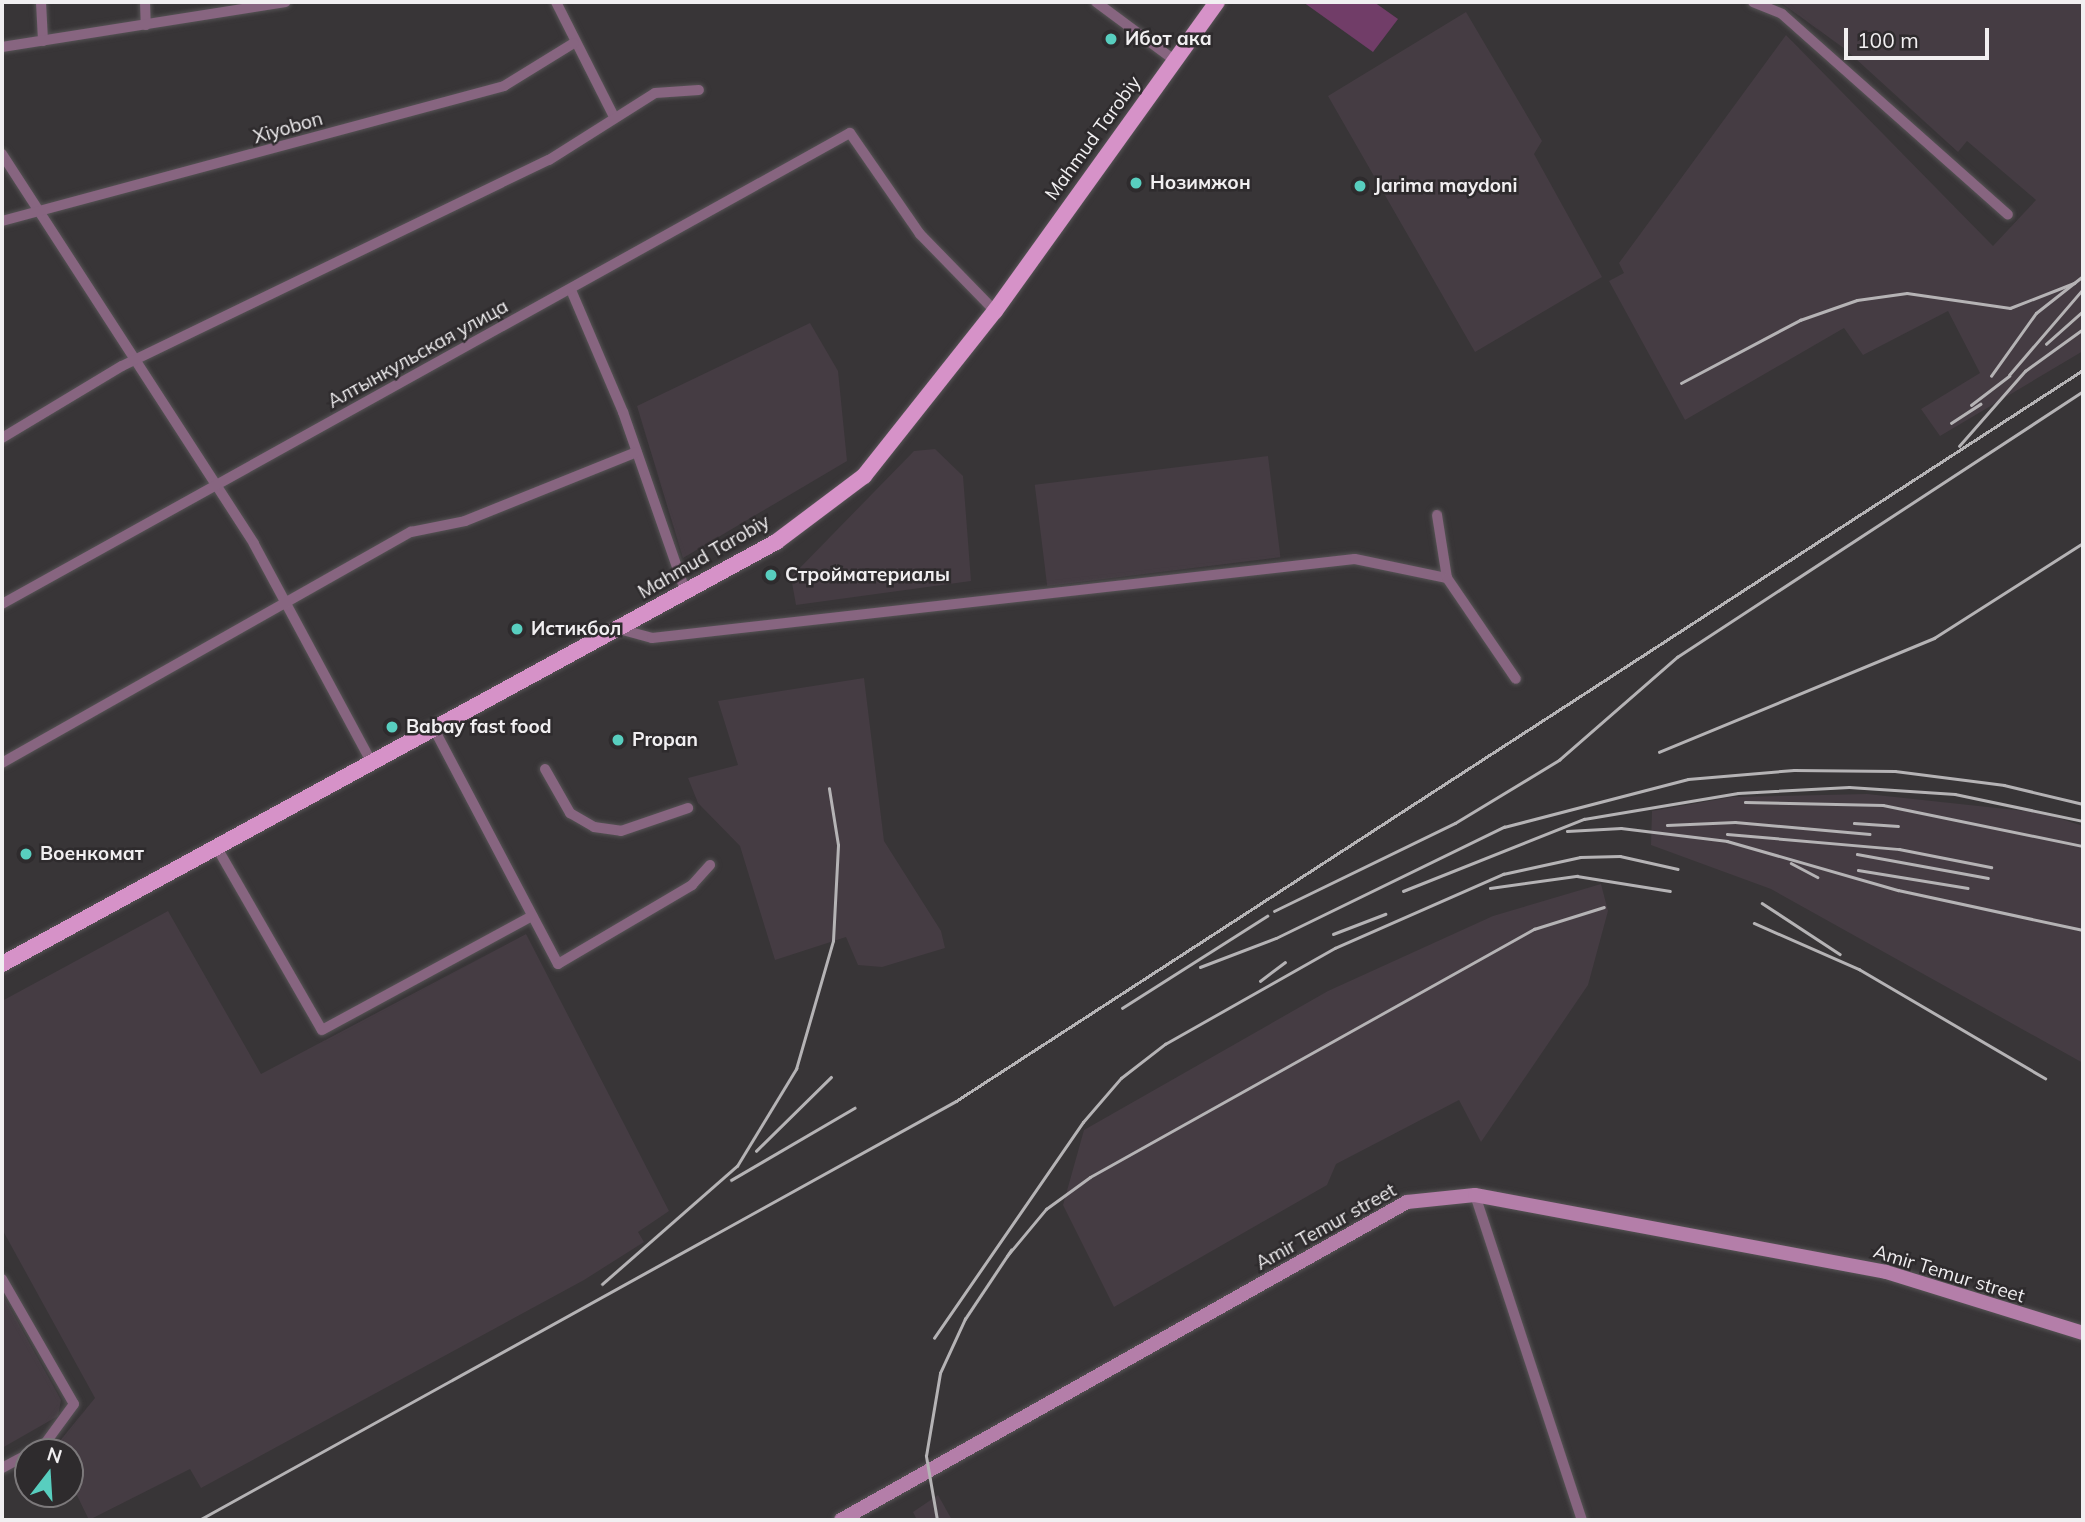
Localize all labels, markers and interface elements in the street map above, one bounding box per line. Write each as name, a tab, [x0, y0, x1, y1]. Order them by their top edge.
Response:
scale bar	[1847, 14, 1992, 58]
text: 100 m	[1857, 27, 1919, 53]
place label: Ибот ака	[1125, 28, 1212, 50]
marker: Ибот ака	[1103, 31, 1119, 47]
street label: Mahmud Tarobiy	[1040, 71, 1146, 205]
street label: Xiyobon	[251, 107, 325, 149]
place label: Нозимжон	[1150, 172, 1251, 194]
marker: Нозимжон	[1128, 175, 1144, 191]
place label: Jarima maydoni	[1374, 175, 1517, 197]
marker: Jarima maydoni	[1352, 178, 1368, 194]
street label: Алтынкульская улица	[324, 295, 512, 413]
street label: Mahmud Tarobiy	[634, 510, 774, 604]
place label: Стройматериалы	[785, 564, 950, 586]
marker: Стройматериалы	[763, 567, 779, 583]
place label: Истикбол	[531, 618, 621, 640]
marker: Истикбол	[509, 621, 525, 637]
place label: Babay fast food	[406, 716, 551, 738]
marker: Babay fast food	[384, 719, 400, 735]
place label: Propan	[632, 729, 698, 751]
marker: Propan	[610, 732, 626, 748]
place label: Военкомат	[40, 843, 144, 865]
marker: Военкомат	[18, 846, 34, 862]
street label: Amir Temur street	[1252, 1179, 1400, 1275]
street label: Amir Temur street	[1871, 1240, 2027, 1308]
north arrow	[14, 1438, 84, 1508]
text: N	[44, 1441, 65, 1468]

